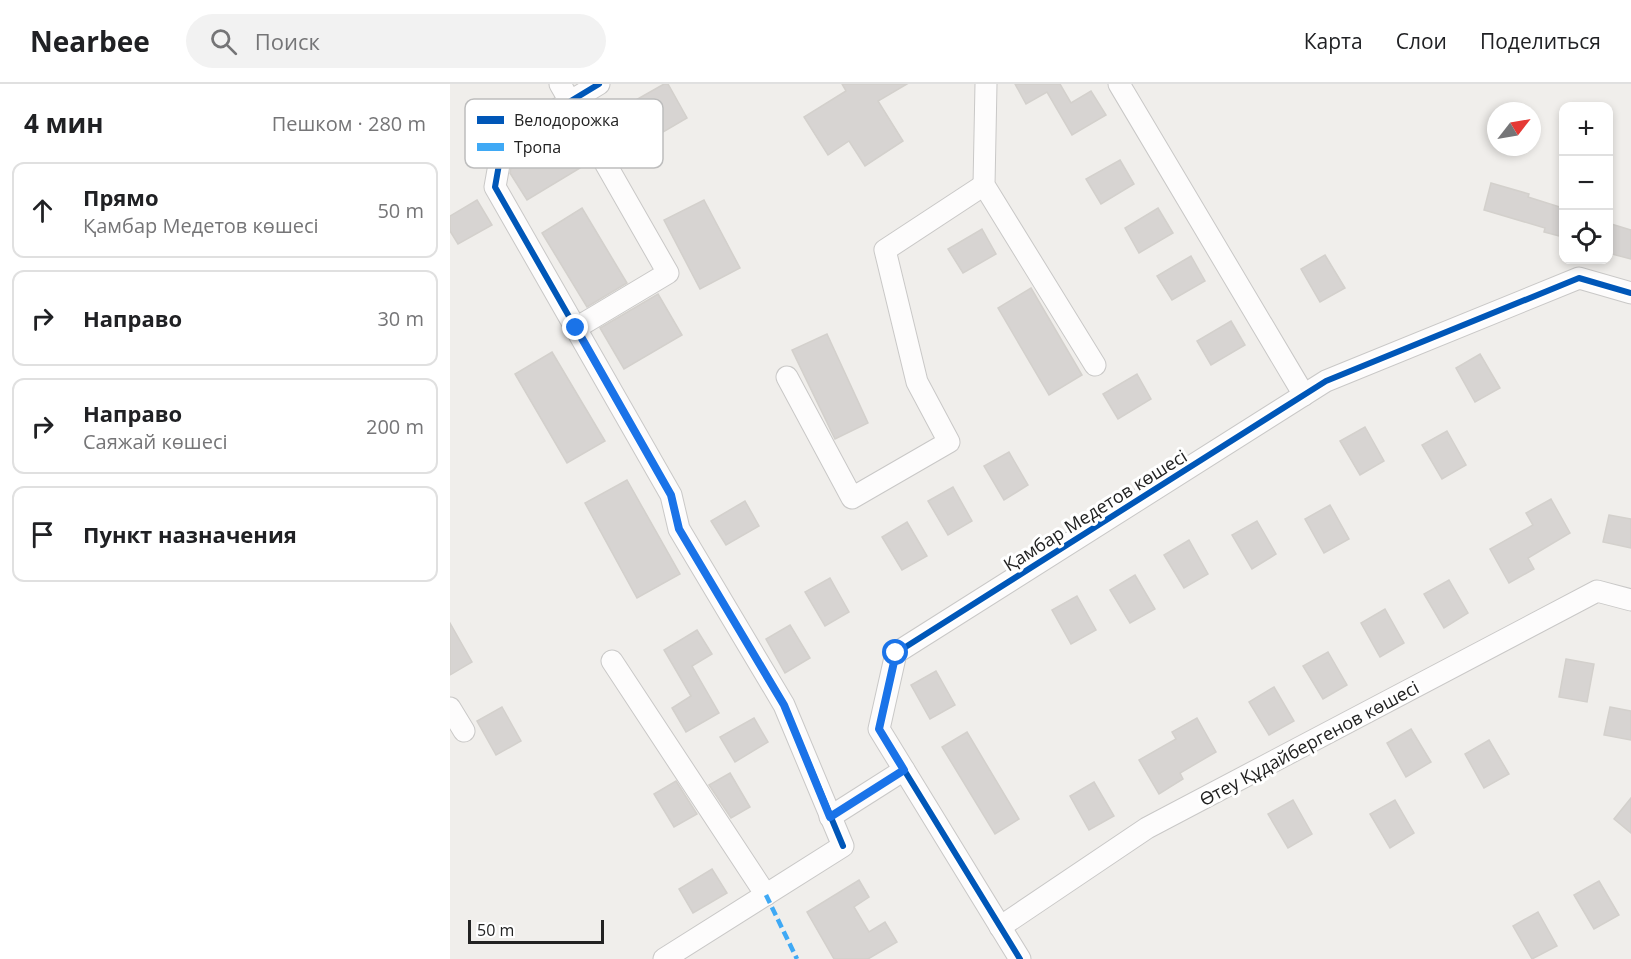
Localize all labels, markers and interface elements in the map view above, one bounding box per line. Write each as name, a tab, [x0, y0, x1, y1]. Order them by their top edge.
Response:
search box	[186, 14, 606, 68]
text: Nearbee	[30, 22, 150, 60]
icon: search	[207, 25, 240, 58]
text: Поиск	[255, 26, 320, 56]
text: Карта	[1304, 27, 1363, 55]
text: Слои	[1396, 27, 1447, 55]
text: Поделиться	[1480, 27, 1601, 55]
legend	[465, 99, 663, 168]
north arrow	[1487, 102, 1541, 156]
map controls	[1559, 102, 1613, 264]
button: +	[1559, 102, 1613, 156]
text: 4 мин	[24, 105, 104, 141]
text: Велодорожка	[514, 109, 619, 131]
text: Пешком · 280 m	[272, 110, 426, 137]
text: Тропа	[514, 136, 561, 158]
button: −	[1559, 156, 1613, 210]
text: Прямо	[83, 182, 159, 212]
icon: ahead	[26, 194, 59, 227]
text: 50 m	[377, 197, 424, 224]
button: locate	[1559, 210, 1613, 264]
text: Қамбар Медетов көшесі	[83, 212, 319, 239]
icon: right	[26, 302, 59, 335]
text: Направо	[83, 303, 182, 333]
text: 30 m	[377, 305, 424, 332]
route end	[562, 314, 588, 340]
text: Направо	[83, 398, 182, 428]
icon: right	[26, 410, 59, 443]
text: 200 m	[366, 413, 424, 440]
text: Саяжай көшесі	[83, 428, 228, 455]
street label: Қамбар Медетов көшесі	[999, 444, 1191, 576]
icon: arrive	[26, 518, 59, 551]
text: Пункт назначения	[83, 519, 297, 549]
route start	[882, 639, 908, 665]
street label: Өтеу Құдайбергенов көшесі	[1195, 675, 1423, 811]
scale bar	[468, 917, 604, 944]
text: 50 m	[477, 919, 514, 941]

